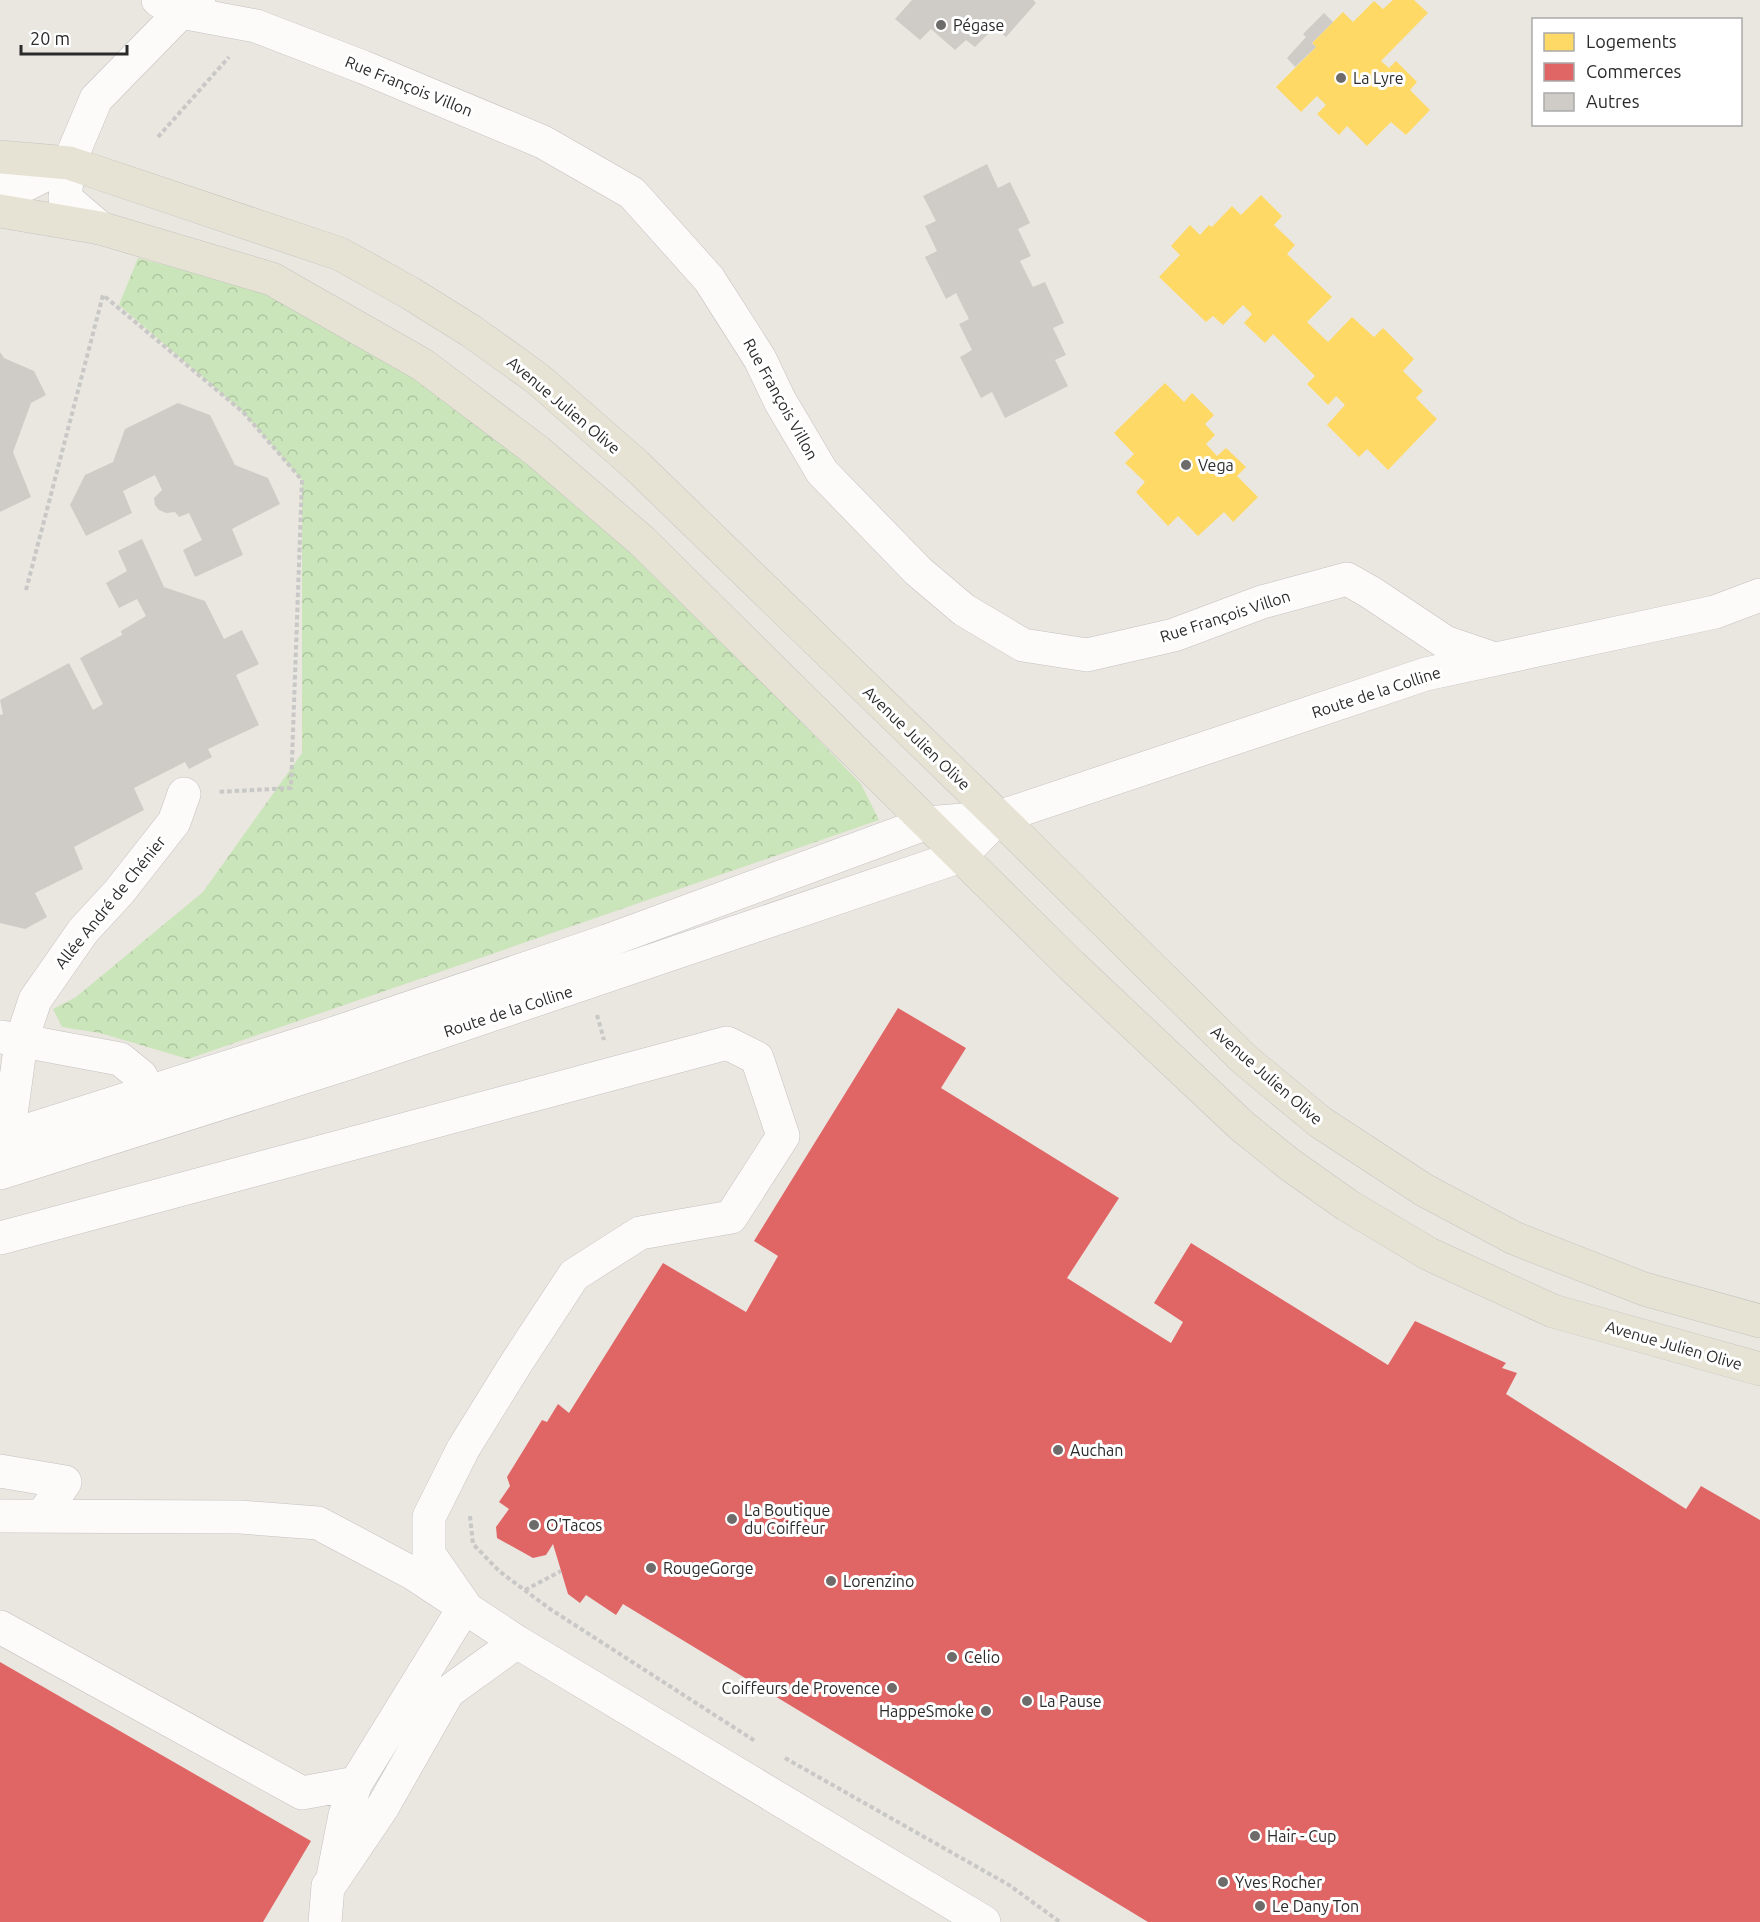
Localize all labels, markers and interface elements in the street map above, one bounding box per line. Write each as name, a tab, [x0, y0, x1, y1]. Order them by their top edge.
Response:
place label: Pégase	[953, 16, 1004, 34]
scale bar	[21, 18, 128, 56]
marker: Pégase	[934, 18, 948, 32]
legend	[1532, 18, 1742, 126]
text: 20 m	[30, 28, 70, 48]
text: Logements	[1586, 31, 1677, 51]
street label: Rue François Villon	[343, 52, 475, 120]
text: Commerces	[1586, 61, 1682, 81]
place label: La Lyre	[1353, 69, 1404, 87]
marker: La Lyre	[1334, 71, 1348, 85]
text: Autres	[1586, 91, 1640, 111]
street label: Rue François Villon	[740, 335, 822, 463]
street label: Avenue Julien Olive	[504, 353, 624, 457]
place label: Vega	[1198, 456, 1234, 474]
marker: Vega	[1179, 458, 1193, 472]
street label: Rue François Villon	[1158, 586, 1292, 646]
street label: Route de la Colline	[1309, 663, 1443, 721]
street label: Avenue Julien Olive	[860, 682, 974, 794]
street label: Allée André de Chénier	[51, 832, 169, 972]
street label: Route de la Colline	[441, 982, 575, 1040]
street label: Avenue Julien Olive	[1208, 1022, 1326, 1128]
street label: Avenue Julien Olive	[1604, 1317, 1744, 1373]
place label: Auchan	[1070, 1441, 1123, 1459]
marker: Auchan	[1051, 1443, 1065, 1457]
place label: La Boutique du Coiffeur	[744, 1501, 830, 1537]
marker: La Boutique du Coiffeur	[725, 1512, 739, 1526]
place label: O'Tacos	[546, 1516, 602, 1534]
marker: O'Tacos	[527, 1518, 541, 1532]
place label: RougeGorge	[663, 1559, 754, 1577]
marker: RougeGorge	[644, 1561, 658, 1575]
place label: Lorenzino	[843, 1572, 914, 1590]
marker: Lorenzino	[824, 1574, 838, 1588]
place label: Celio	[964, 1648, 1000, 1666]
marker: Celio	[945, 1650, 959, 1664]
place label: Coiffeurs de Provence	[721, 1679, 880, 1697]
marker: Coiffeurs de Provence	[885, 1681, 899, 1695]
place label: La Pause	[1039, 1692, 1102, 1710]
marker: La Pause	[1020, 1694, 1034, 1708]
place label: HappeSmoke	[879, 1702, 974, 1720]
marker: HappeSmoke	[979, 1704, 993, 1718]
place label: Hair - Cup	[1267, 1827, 1336, 1845]
marker: Hair - Cup	[1248, 1829, 1262, 1843]
place label: Yves Rocher	[1235, 1873, 1322, 1891]
marker: Yves Rocher	[1216, 1875, 1230, 1889]
place label: Le Dany Ton	[1272, 1897, 1359, 1915]
marker: Le Dany Ton	[1253, 1899, 1267, 1913]

